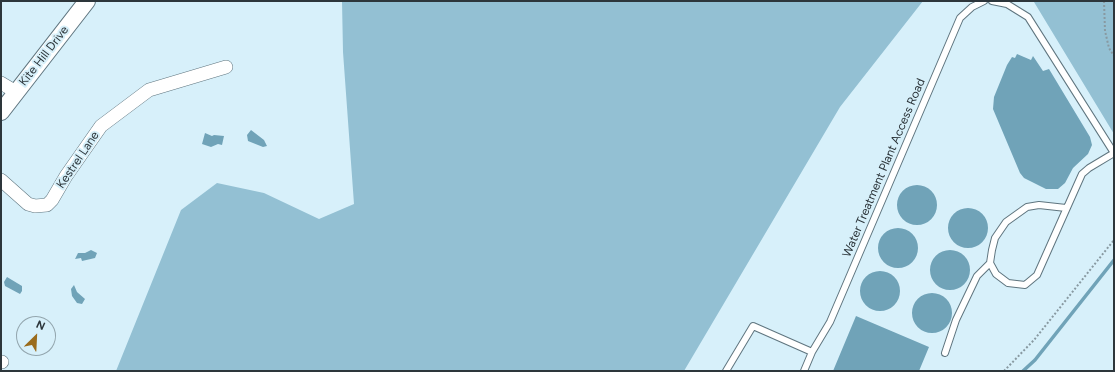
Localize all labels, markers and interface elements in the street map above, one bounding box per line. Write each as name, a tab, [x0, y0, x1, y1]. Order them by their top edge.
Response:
street label: Kite Hill Drive	[16, 23, 72, 89]
street label: Water Treatment Plant Access Road	[840, 76, 928, 260]
street label: Kestrel Lane	[54, 129, 102, 191]
north arrow	[16, 316, 56, 356]
text: N	[34, 318, 47, 333]

